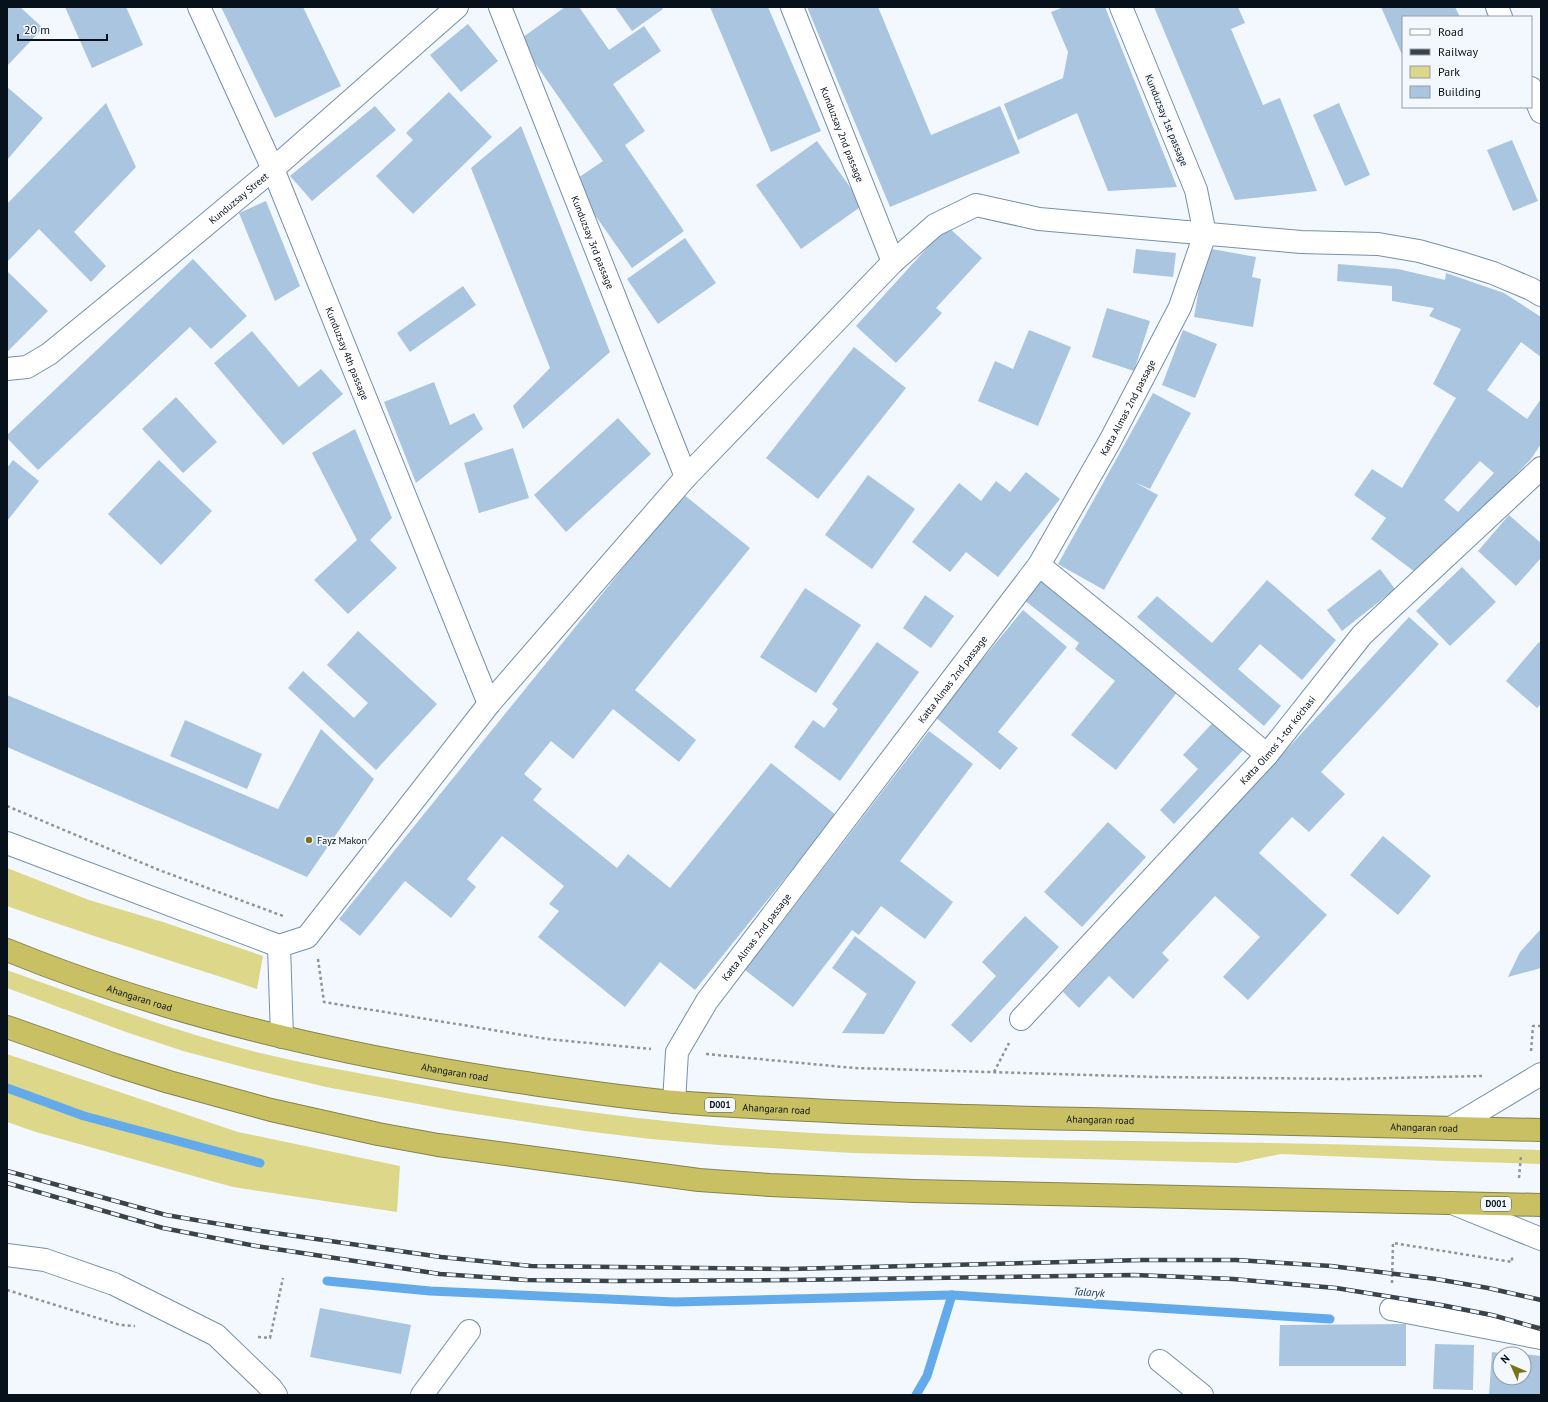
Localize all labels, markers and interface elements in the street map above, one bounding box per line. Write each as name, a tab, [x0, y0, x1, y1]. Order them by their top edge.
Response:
scale bar	[18, 16, 107, 42]
legend	[1402, 16, 1532, 108]
text: 20 m	[24, 22, 50, 37]
text: Road	[1438, 24, 1463, 39]
text: Railway	[1438, 44, 1478, 59]
text: Park	[1438, 64, 1460, 79]
street label: Kunduzsay 1st passage	[1142, 72, 1191, 168]
text: Building	[1438, 84, 1481, 99]
street label: Kunduzsay 2nd passage	[817, 85, 867, 184]
street label: Kunduzsay Street	[206, 169, 272, 227]
street label: Kunduzsay 3rd passage	[568, 194, 617, 291]
street label: Kunduzsay 4th passage	[322, 305, 372, 402]
street label: Katta Almas 2nd passage	[1097, 357, 1158, 458]
street label: Katta Almas 2nd passage	[915, 633, 990, 726]
street label: Katta Olmos 1-tor ko'chasi	[1237, 693, 1318, 787]
place label: Fayz Makon	[317, 834, 367, 847]
marker: Fayz Makon	[304, 835, 314, 845]
street label: Katta Almas 2nd passage	[719, 891, 794, 984]
street label: Ahangaran road	[105, 982, 174, 1014]
street label: Ahangaran road	[420, 1060, 489, 1084]
road number: D001	[705, 1098, 735, 1112]
street label: Ahangaran road	[742, 1101, 811, 1117]
street label: Ahangaran road	[1066, 1113, 1134, 1127]
street label: Ahangaran road	[1390, 1120, 1458, 1135]
road number: D001	[1481, 1197, 1511, 1211]
water label: Talaryk	[1073, 1284, 1106, 1300]
north arrow	[1492, 1346, 1532, 1386]
text: N	[1497, 1351, 1512, 1366]

